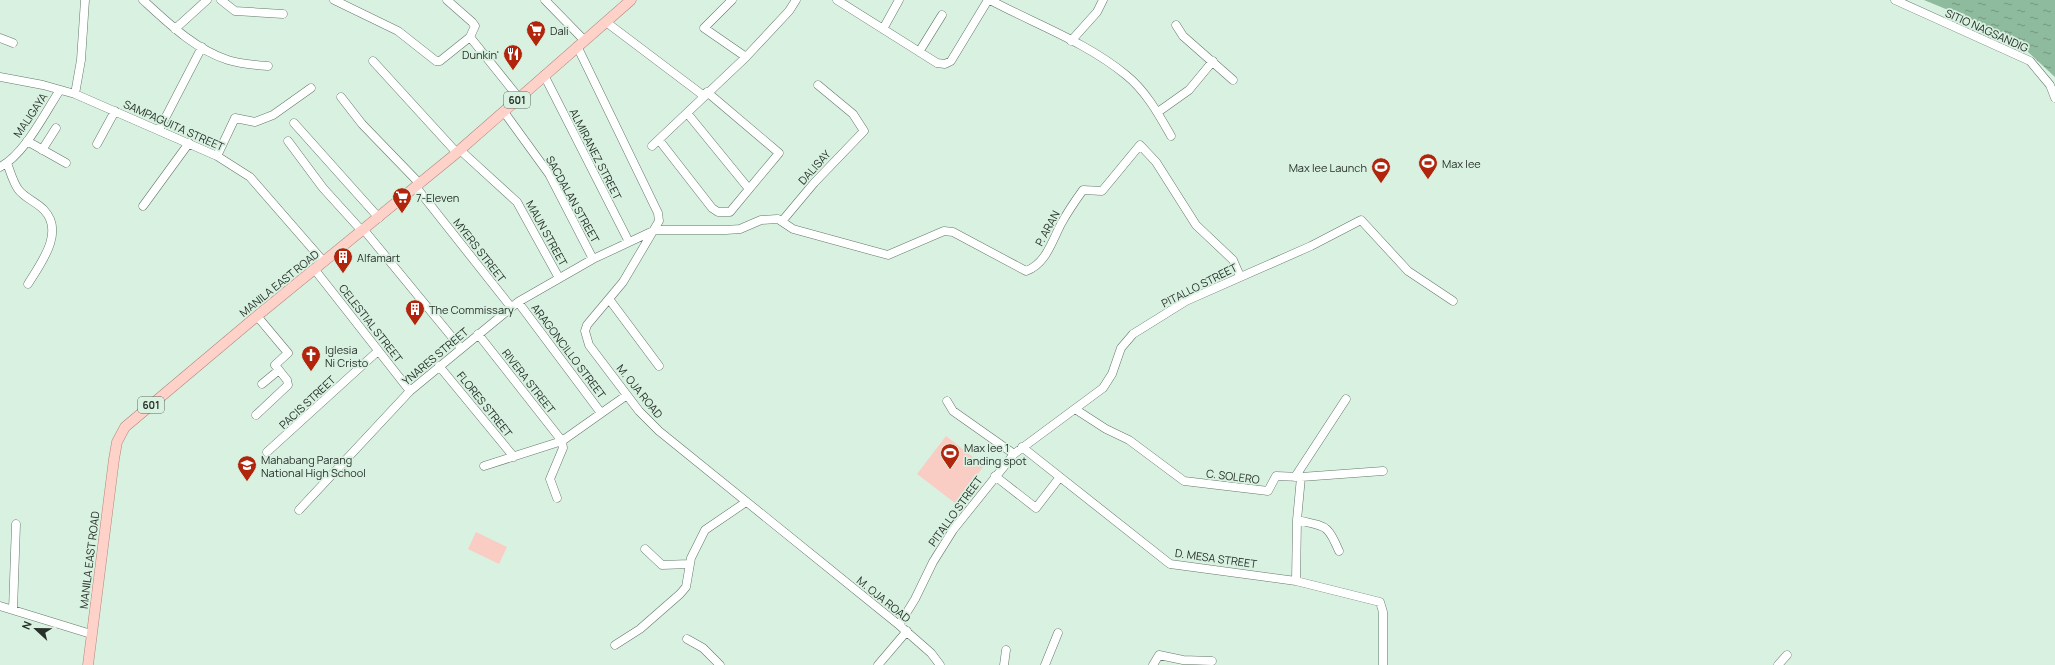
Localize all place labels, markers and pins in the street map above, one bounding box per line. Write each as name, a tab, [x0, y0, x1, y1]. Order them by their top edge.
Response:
supermarket icon: Dali	[525, 19, 547, 47]
place label: Dali	[550, 23, 569, 38]
restaurant icon: Dunkin'	[502, 43, 524, 71]
place label: Dunkin'	[462, 47, 499, 62]
sports icon: Max lee	[1417, 152, 1439, 180]
sports icon: Max lee Launch	[1370, 156, 1392, 184]
place label: Max lee	[1442, 156, 1481, 171]
place label: Max lee Launch	[1289, 160, 1367, 175]
supermarket icon: 7-Eleven	[391, 186, 413, 214]
place label: 7-Eleven	[416, 190, 459, 205]
building icon: Alfamart	[332, 246, 354, 274]
place label: Alfamart	[357, 250, 400, 265]
building icon: The Commissary	[404, 298, 426, 326]
place label: The Commissary	[429, 302, 514, 317]
place label: Iglesia Ni Cristo	[325, 342, 369, 370]
church icon: Iglesia Ni Cristo	[300, 344, 322, 372]
place label: Max lee 1 landing spot	[964, 440, 1027, 468]
sports icon: Max lee 1 landing spot	[939, 442, 961, 470]
place label: Mahabang Parang National High School	[261, 452, 366, 480]
school or university icon: Mahabang Parang National High School	[236, 454, 258, 482]

